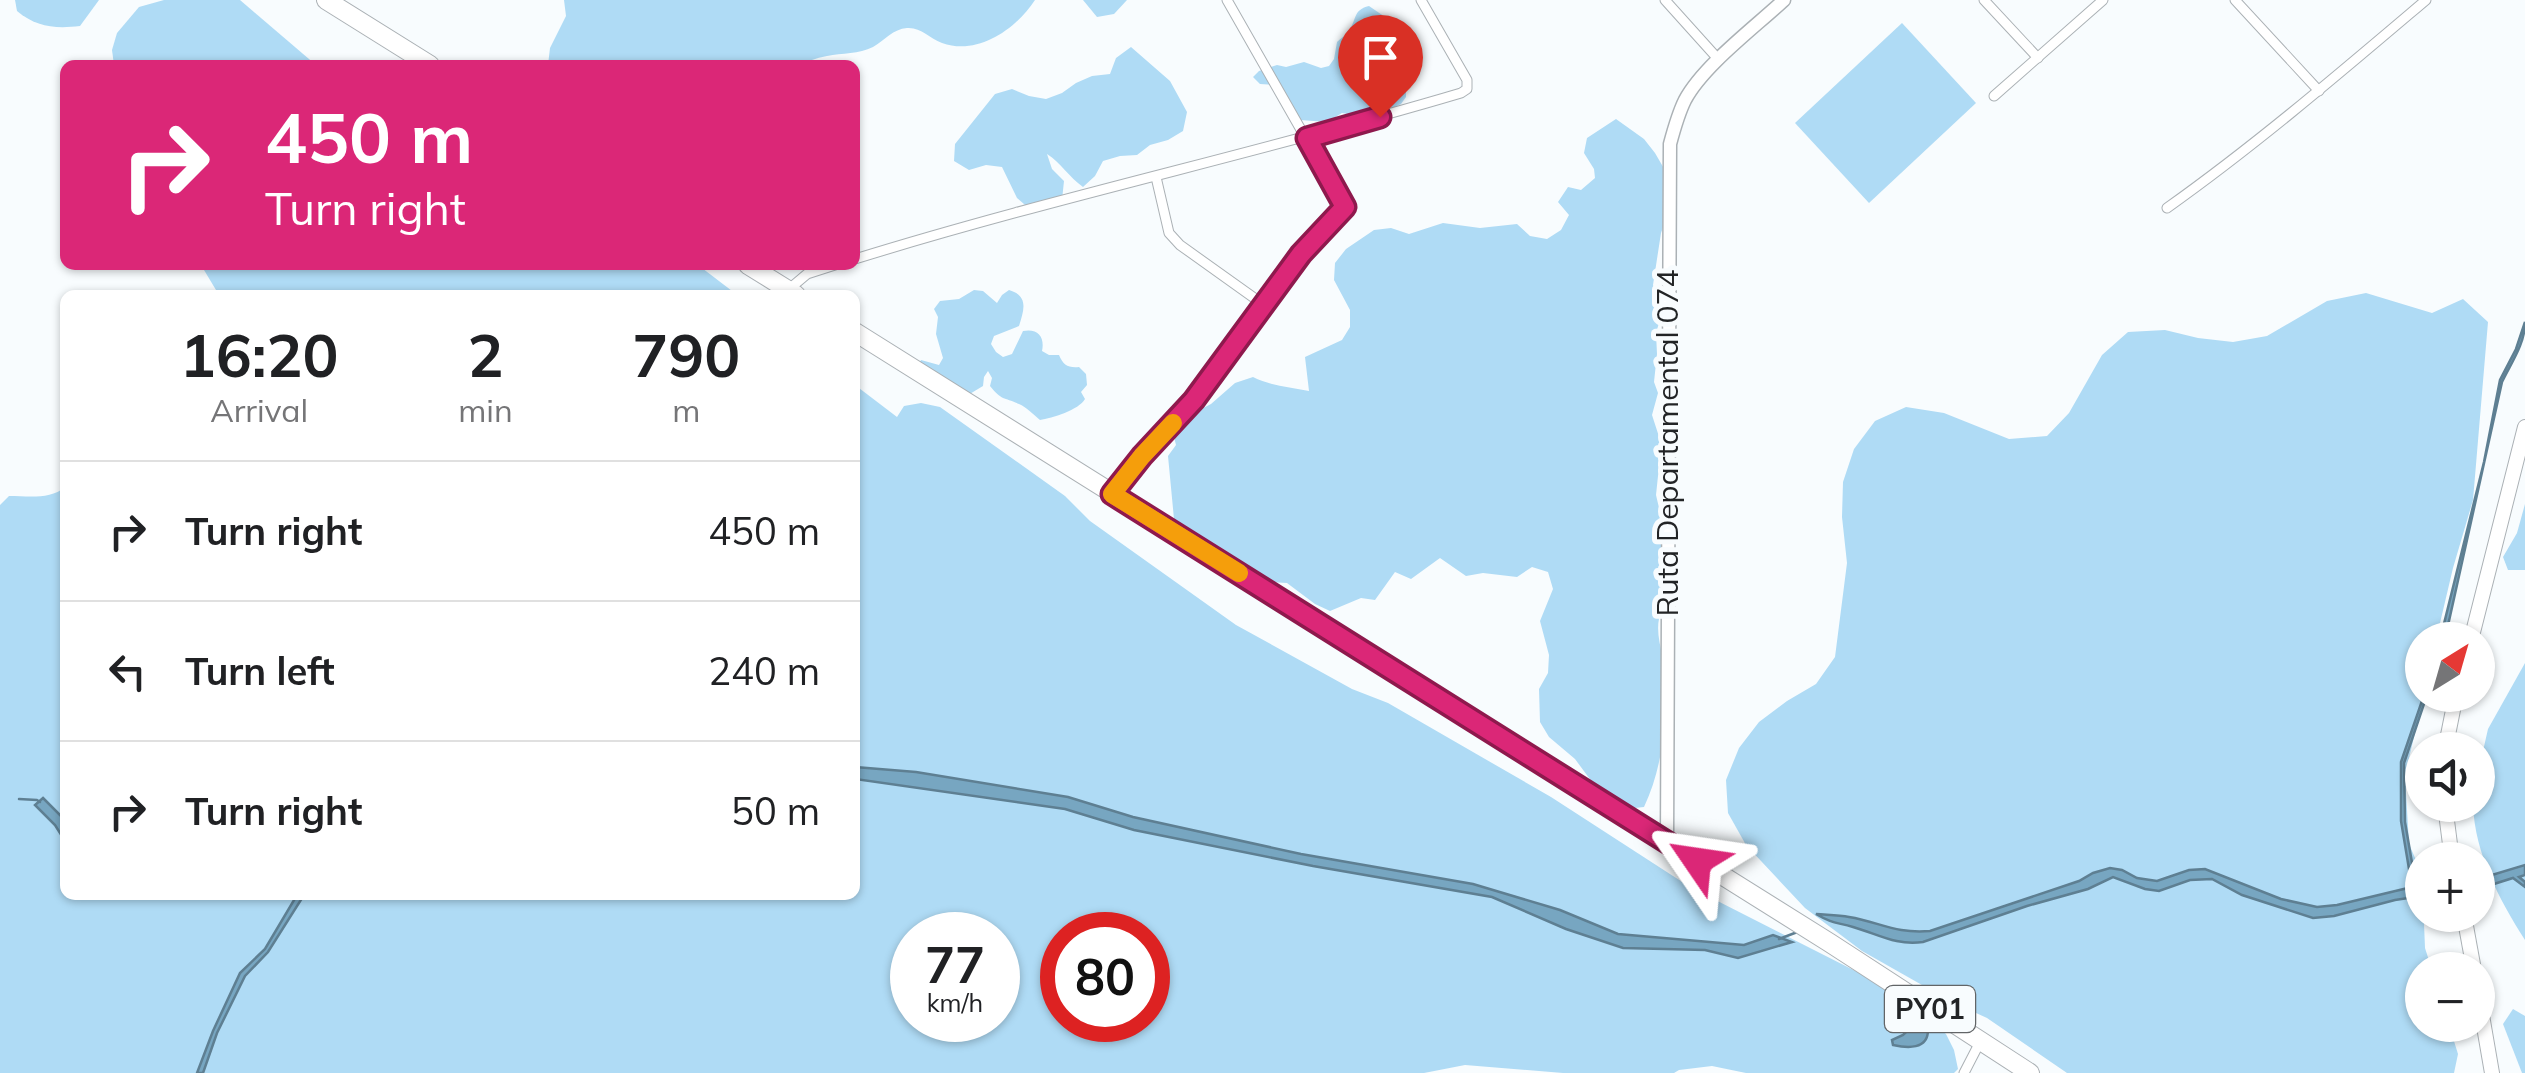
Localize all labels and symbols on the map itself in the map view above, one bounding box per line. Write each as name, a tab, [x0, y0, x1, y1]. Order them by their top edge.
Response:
pin	[1338, 15, 1423, 118]
street label: Ruta Departamental 074	[1648, 269, 1686, 617]
north arrow	[2405, 622, 2495, 712]
position arrow	[1645, 809, 1749, 913]
speed limit sign: 80	[1040, 912, 1170, 1042]
road number: PY01	[1885, 986, 1975, 1032]

